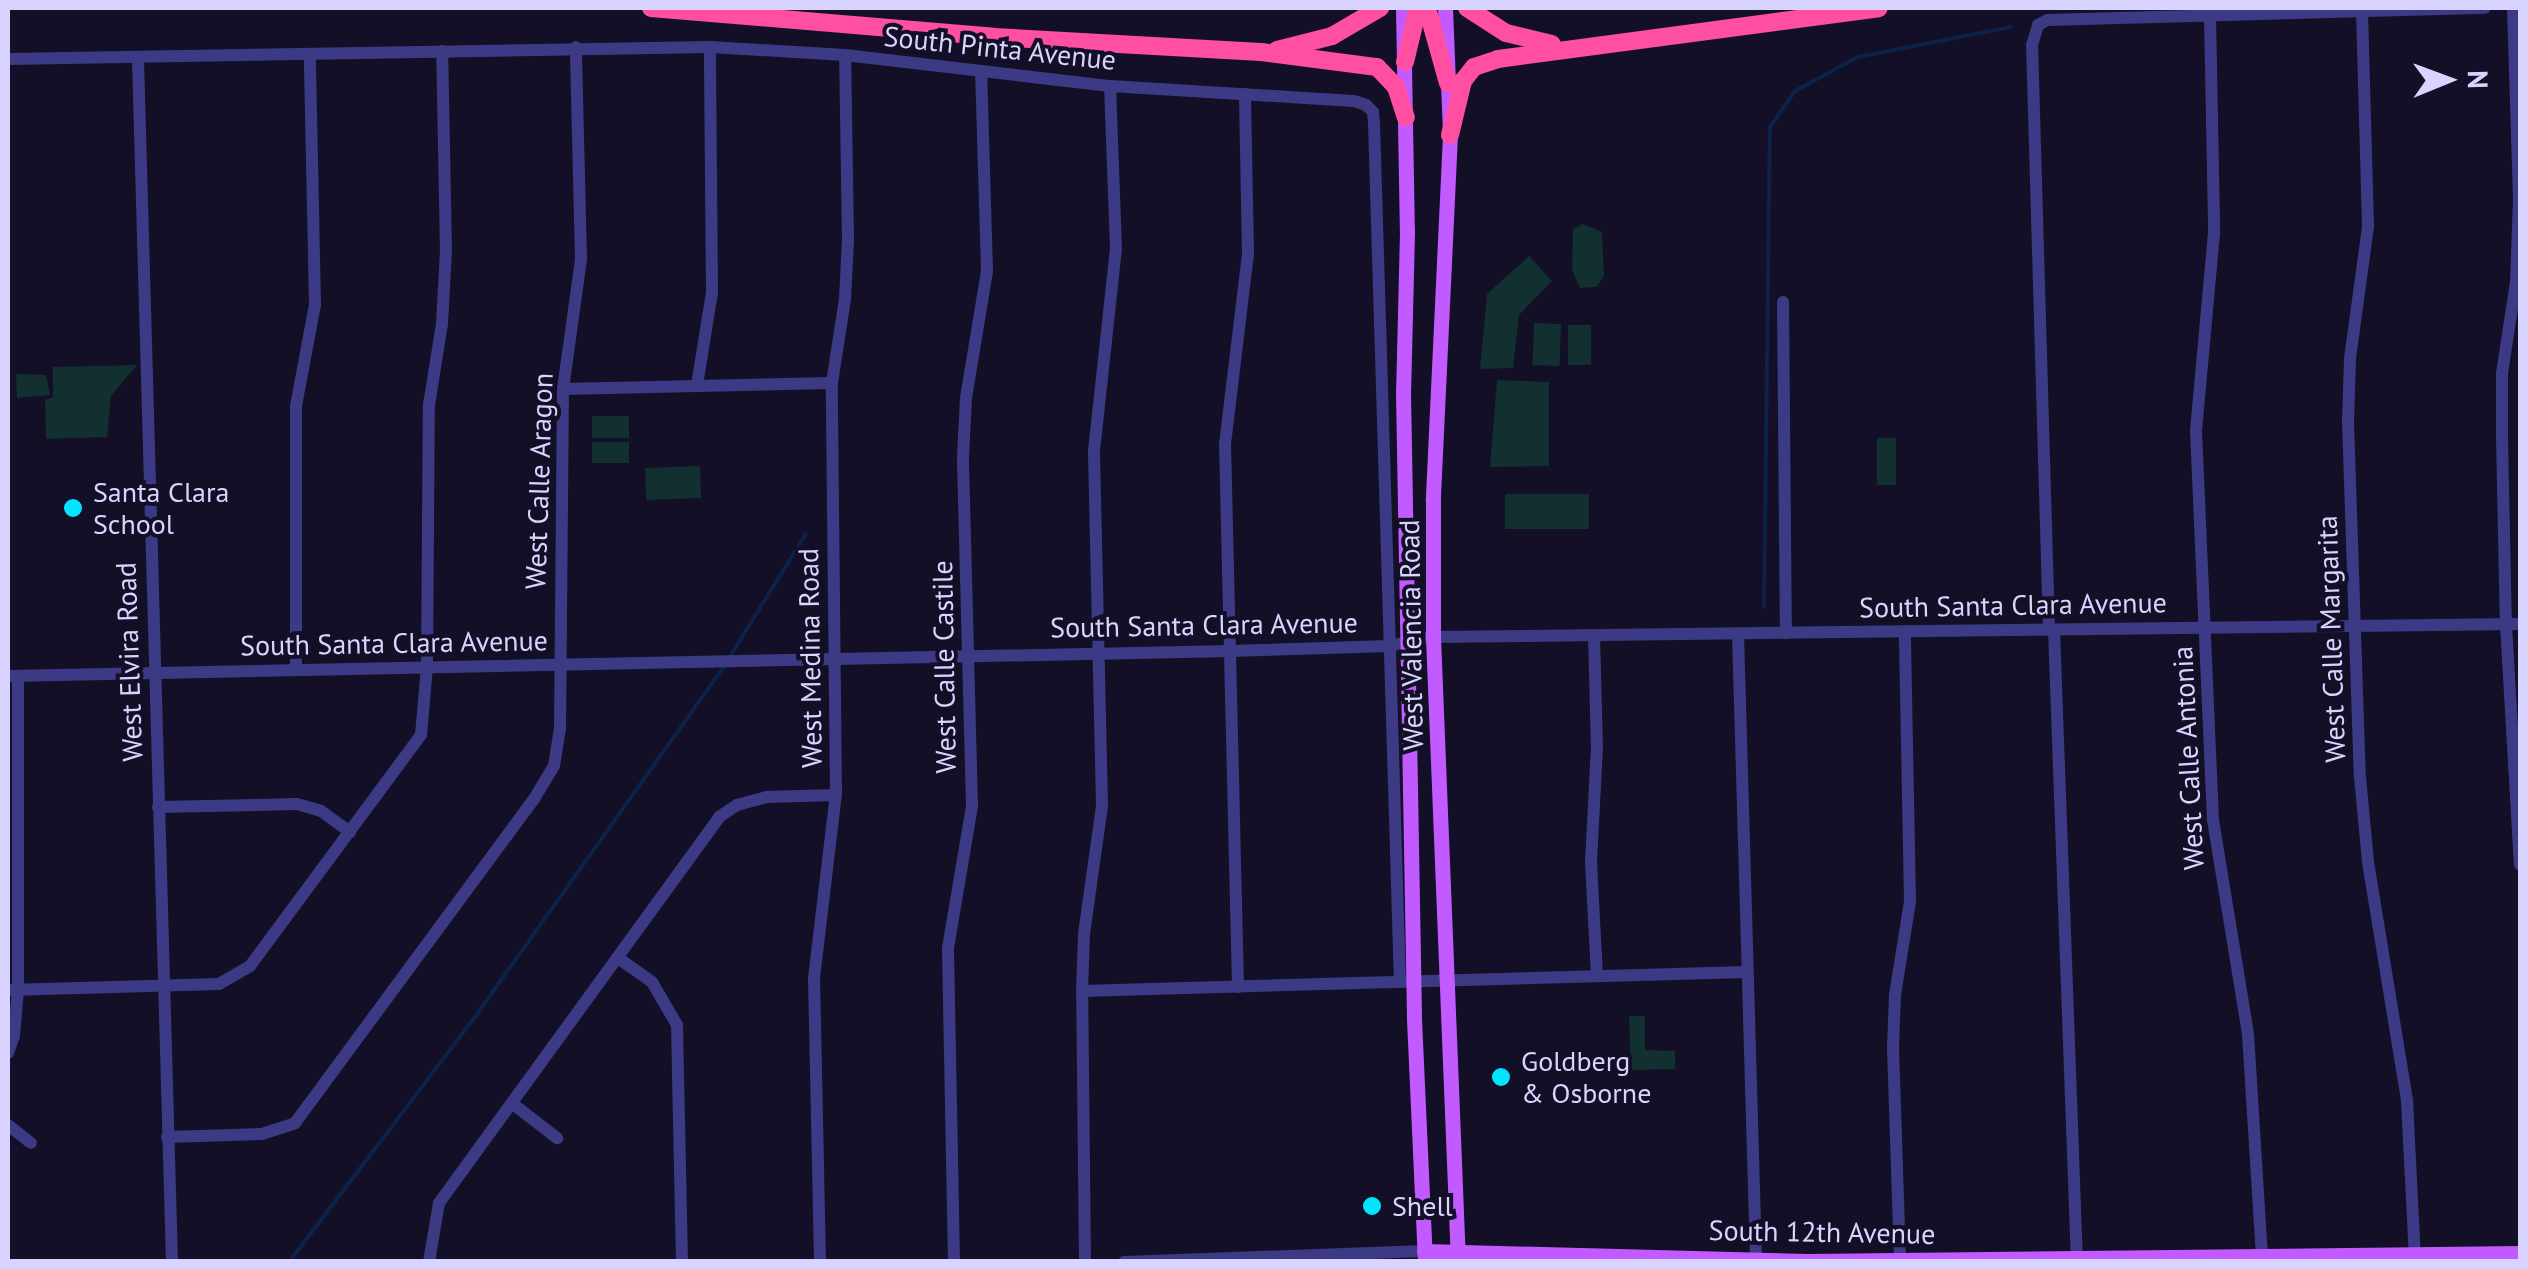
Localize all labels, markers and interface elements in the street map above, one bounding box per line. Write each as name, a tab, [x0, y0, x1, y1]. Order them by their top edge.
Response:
street label: South Pinta Avenue	[882, 19, 1118, 77]
north arrow	[2398, 30, 2498, 130]
text: N	[2460, 70, 2497, 89]
street label: West Calle Aragon	[518, 372, 560, 590]
place label: Santa Clara School	[93, 475, 229, 541]
marker: Santa Clara School	[62, 497, 84, 519]
street label: West Calle Margarita	[2310, 515, 2352, 763]
street label: West Valencia Road	[1392, 519, 1430, 751]
street label: West Medina Road	[791, 548, 829, 768]
street label: West Calle Castile	[925, 560, 963, 774]
street label: West Elvira Road	[109, 562, 149, 762]
street label: South Santa Clara Avenue	[1858, 586, 2168, 624]
street label: South Santa Clara Avenue	[1049, 606, 1359, 644]
street label: South Santa Clara Avenue	[239, 624, 549, 662]
street label: West Calle Antonia	[2165, 645, 2211, 871]
place label: Goldberg & Osborne	[1521, 1044, 1651, 1110]
marker: Goldberg & Osborne	[1490, 1066, 1512, 1088]
place label: Shell	[1392, 1189, 1453, 1223]
marker: Shell	[1361, 1195, 1383, 1217]
street label: South 12th Avenue	[1708, 1213, 1936, 1251]

